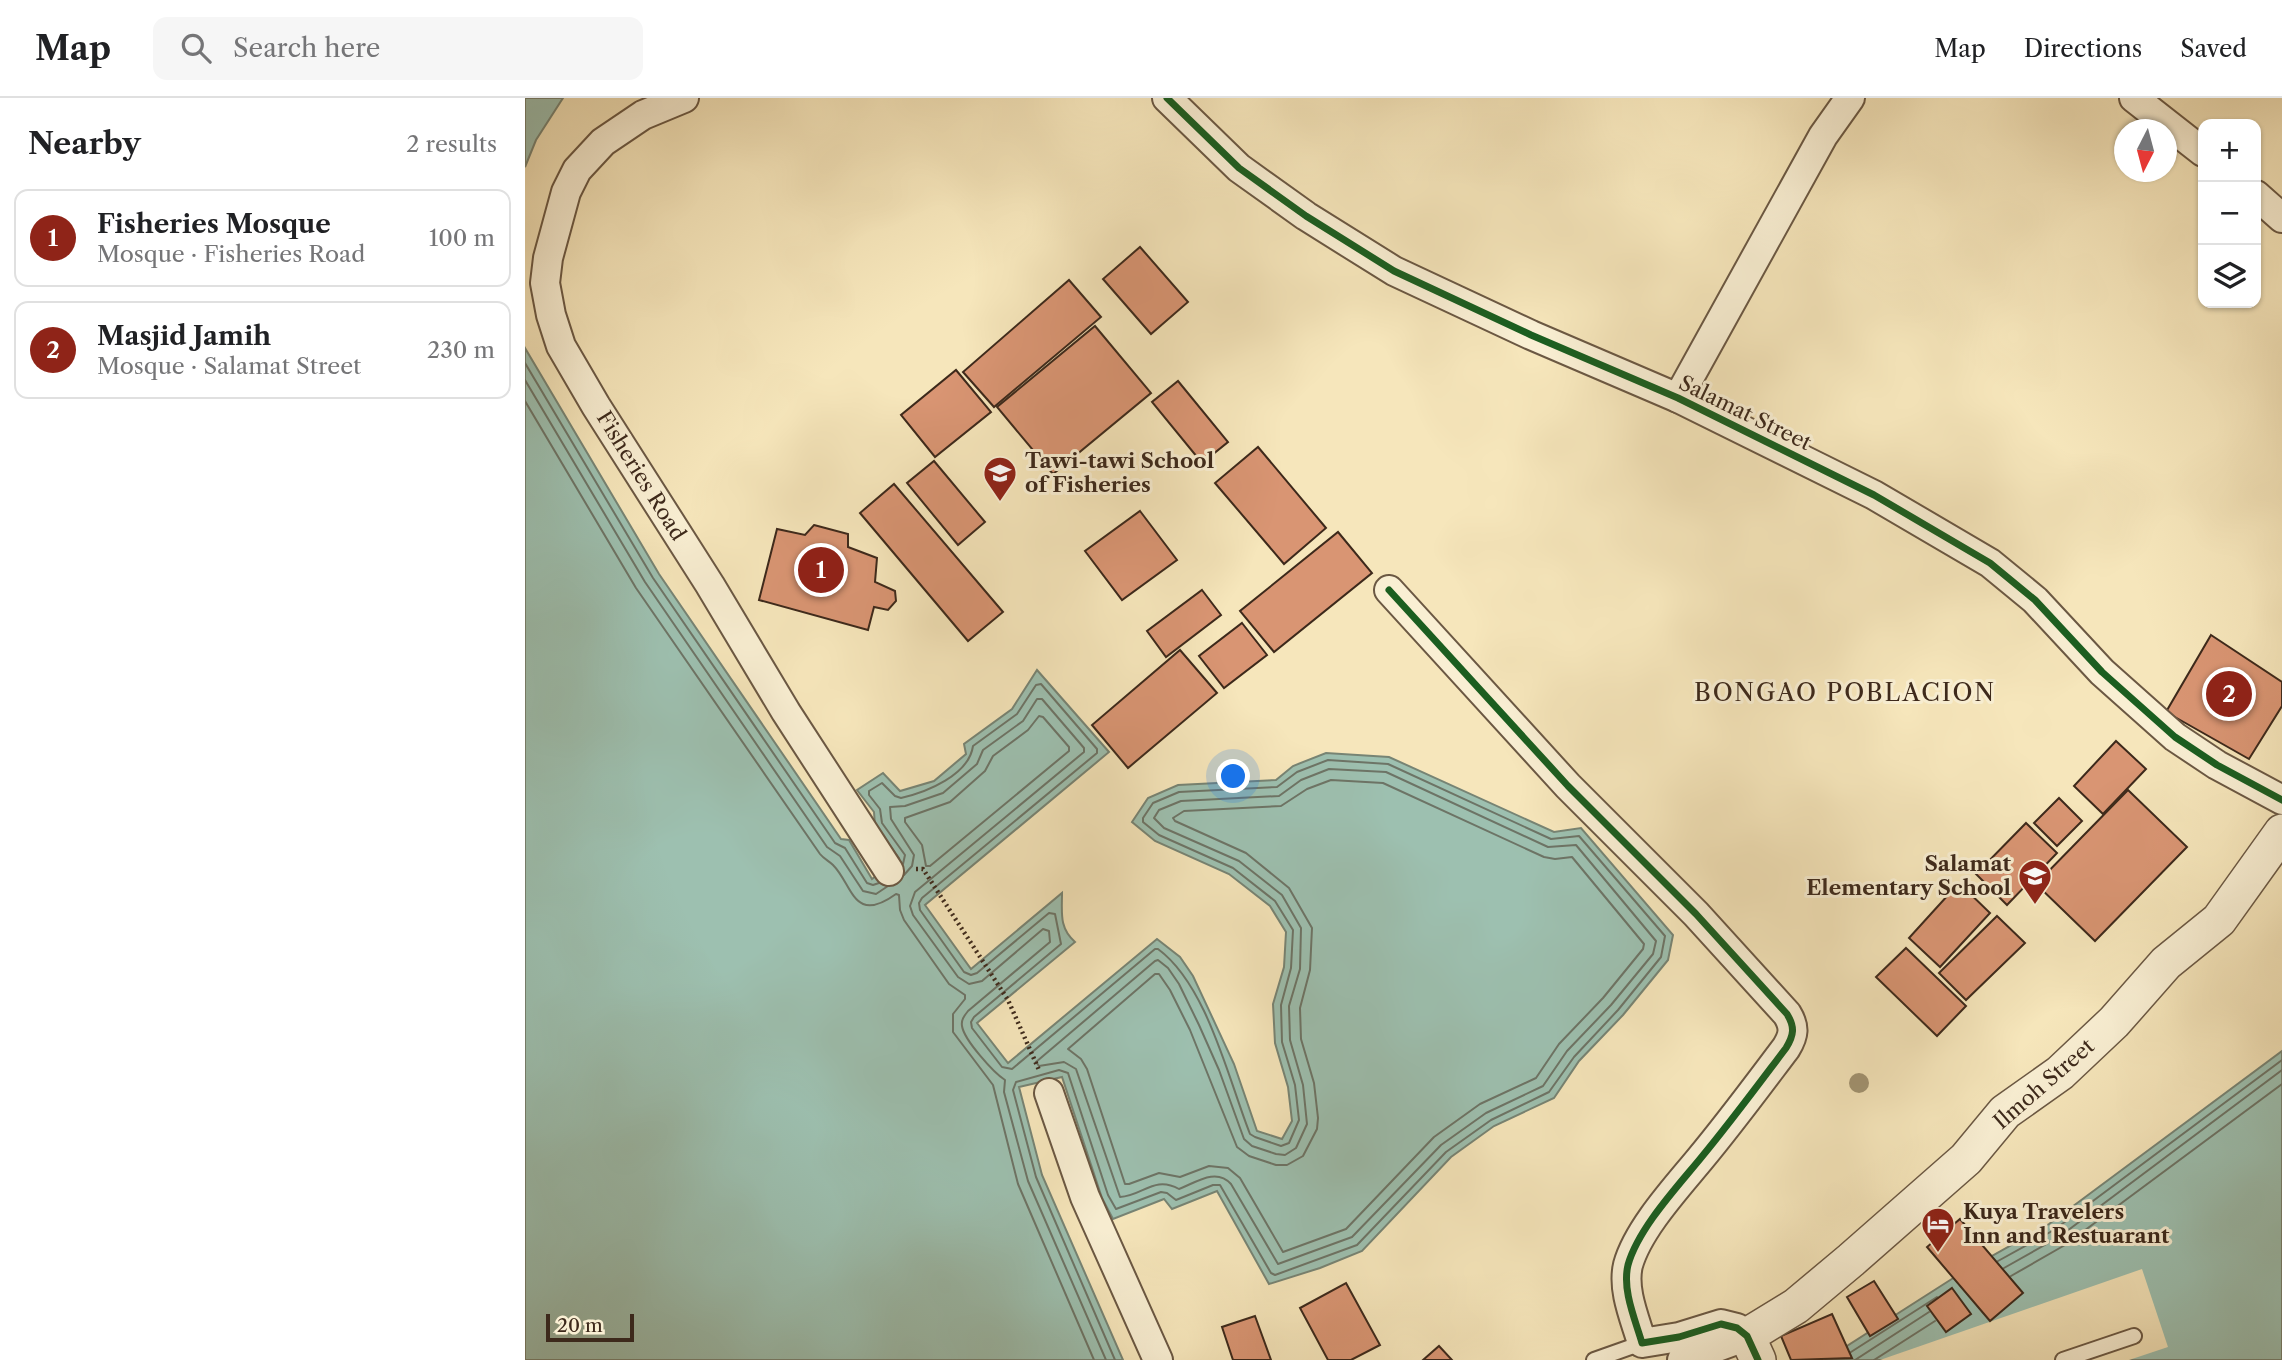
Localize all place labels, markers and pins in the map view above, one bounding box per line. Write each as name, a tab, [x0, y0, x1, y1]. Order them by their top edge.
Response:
place label: Tawi-tawi School of Fisheries	[1025, 448, 1214, 497]
school or university icon: Tawi-tawi School of Fisheries	[981, 454, 1019, 503]
pin: 1	[798, 544, 844, 596]
pin: 2	[2206, 668, 2252, 720]
place label: Salamat Elementary School	[1806, 851, 2012, 900]
school or university icon: Salamat Elementary School	[2016, 857, 2054, 906]
place label: Kuya Travelers Inn and Restuarant	[1963, 1199, 2170, 1248]
hotel icon: Kuya Travelers Inn and Restuarant	[1919, 1205, 1957, 1254]

